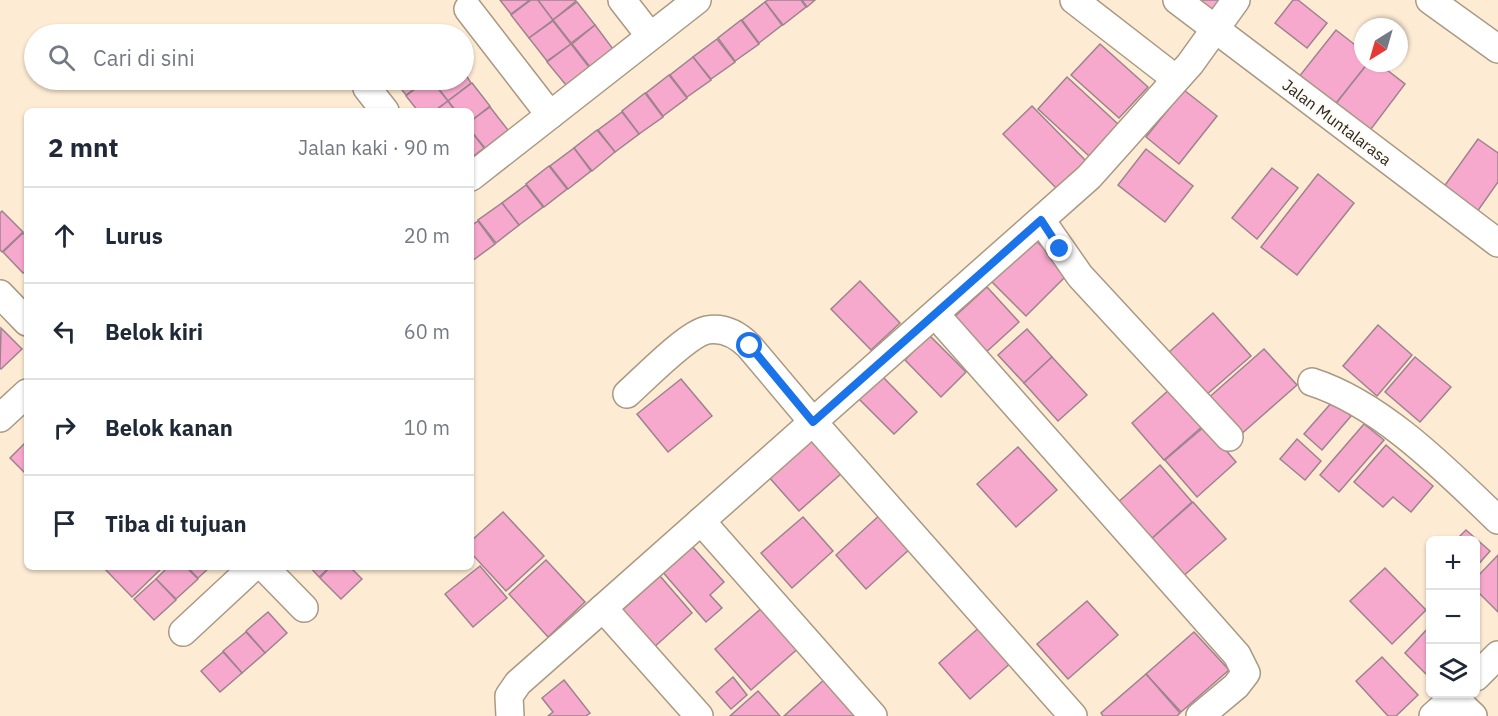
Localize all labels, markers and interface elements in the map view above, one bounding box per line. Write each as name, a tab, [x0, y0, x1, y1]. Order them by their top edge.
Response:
north arrow	[1354, 18, 1408, 72]
search box	[24, 24, 474, 90]
icon: search	[45, 41, 78, 74]
text: Cari di sini	[93, 43, 195, 72]
street label: Jalan Muntalarasa	[1279, 74, 1396, 170]
text: 2 mnt	[48, 130, 118, 164]
text: Jalan kaki · 90 m	[298, 134, 450, 161]
icon: ahead	[48, 219, 81, 252]
text: Lurus	[105, 221, 163, 250]
text: 20 m	[404, 222, 450, 249]
route end	[1046, 235, 1072, 261]
icon: left	[48, 315, 81, 348]
text: Belok kiri	[105, 317, 203, 346]
text: 60 m	[404, 318, 450, 345]
route start	[736, 332, 762, 358]
icon: right	[48, 411, 81, 444]
text: Belok kanan	[105, 413, 233, 442]
text: 10 m	[404, 414, 450, 441]
icon: arrive	[48, 507, 81, 540]
text: Tiba di tujuan	[105, 509, 247, 538]
map controls	[1426, 536, 1480, 698]
button: +	[1426, 536, 1480, 590]
button: −	[1426, 590, 1480, 644]
button: layers	[1426, 644, 1480, 698]

